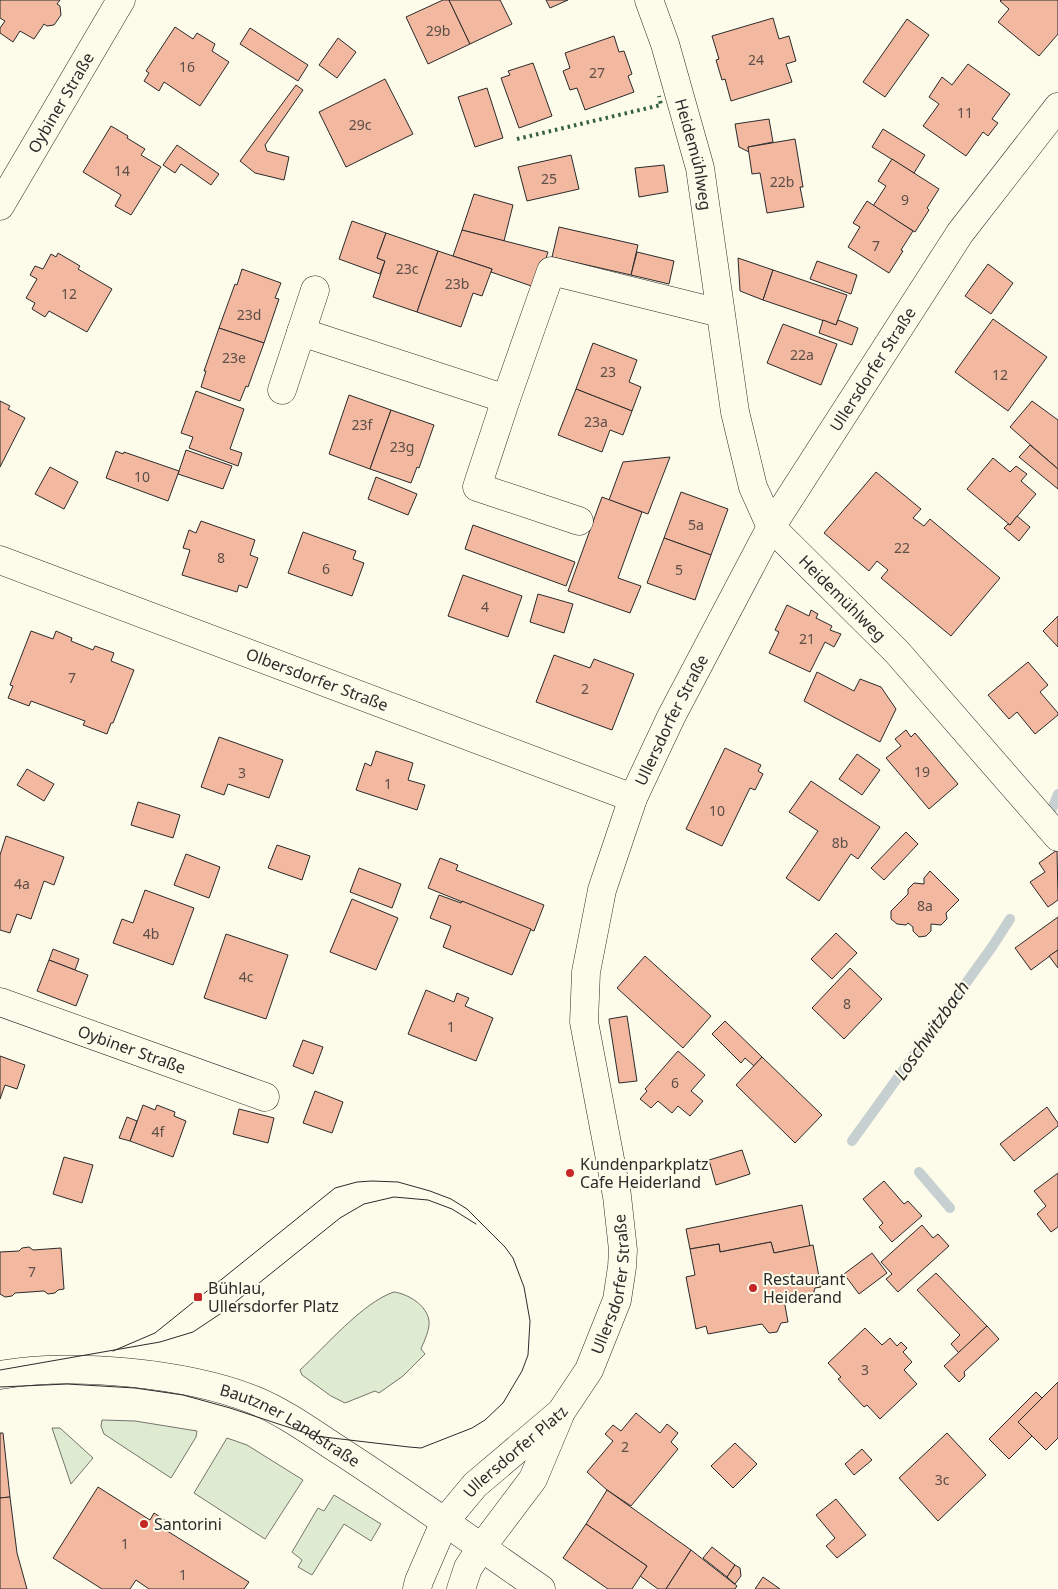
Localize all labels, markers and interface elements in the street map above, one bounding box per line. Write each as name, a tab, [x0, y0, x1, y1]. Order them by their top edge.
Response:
house number: 29b	[426, 21, 450, 40]
street label: Oybiner Straße	[23, 48, 99, 157]
house number: 24	[748, 50, 764, 69]
house number: 16	[179, 57, 195, 76]
house number: 27	[589, 63, 605, 82]
street label: Heidemühlweg	[670, 96, 717, 212]
house number: 11	[957, 103, 973, 122]
house number: 29c	[349, 115, 372, 134]
house number: 14	[114, 161, 130, 180]
house number: 25	[541, 169, 557, 188]
house number: 22b	[770, 172, 794, 191]
house number: 9	[901, 190, 909, 209]
house number: 7	[872, 236, 880, 255]
house number: 23c	[396, 259, 419, 278]
house number: 23b	[445, 274, 469, 293]
house number: 12	[61, 284, 77, 303]
street label: Ullersdorfer Straße	[824, 303, 921, 435]
house number: 23d	[237, 305, 261, 324]
house number: 22a	[790, 345, 814, 364]
house number: 23e	[222, 348, 246, 367]
house number: 23	[600, 362, 616, 381]
house number: 12	[992, 365, 1008, 384]
house number: 23a	[584, 412, 608, 431]
house number: 23f	[352, 415, 374, 434]
house number: 23g	[390, 437, 414, 456]
house number: 10	[134, 467, 150, 486]
house number: 5a	[688, 515, 704, 534]
house number: 22	[894, 538, 910, 557]
house number: 8	[217, 548, 225, 567]
street label: Heidemühlweg	[794, 550, 891, 646]
house number: 6	[322, 559, 330, 578]
house number: 5	[675, 560, 683, 579]
house number: 4	[481, 597, 489, 616]
house number: 21	[799, 629, 815, 648]
street label: Olbersdorfer Straße	[243, 643, 392, 716]
street label: Ullersdorfer Straße	[629, 650, 713, 789]
house number: 7	[68, 668, 76, 687]
house number: 2	[581, 679, 589, 698]
house number: 19	[914, 762, 930, 781]
house number: 3	[238, 763, 246, 782]
house number: 1	[384, 774, 392, 793]
house number: 10	[709, 801, 725, 820]
house number: 8b	[832, 833, 848, 852]
house number: 4a	[14, 874, 30, 893]
house number: 8a	[917, 896, 933, 915]
house number: 4b	[143, 924, 159, 943]
house number: 4c	[239, 967, 254, 986]
water label: Loschwitzbach	[888, 976, 974, 1084]
house number: 8	[843, 994, 851, 1013]
house number: 1	[447, 1017, 455, 1036]
street label: Oybiner Straße	[75, 1020, 189, 1079]
house number: 6	[671, 1073, 679, 1092]
house number: 4f	[152, 1122, 166, 1141]
place label: Kundenparkplatz Cafe Heiderland	[580, 1153, 709, 1193]
marker: Kundenparkplatz Cafe Heiderland	[564, 1167, 576, 1179]
street label: Ullersdorfer Straße	[585, 1213, 634, 1357]
house number: 7	[28, 1262, 36, 1281]
place label: Restaurant Heiderand	[763, 1268, 845, 1308]
place label: Bühlau, Ullersdorfer Platz	[208, 1277, 339, 1317]
marker: Restaurant Heiderand	[747, 1282, 759, 1294]
marker: Bühlau, Ullersdorfer Platz	[192, 1291, 204, 1303]
house number: 3	[861, 1360, 869, 1379]
street label: Bautzner Landstraße	[217, 1378, 364, 1472]
street label: Ullersdorfer Platz	[458, 1402, 573, 1502]
house number: 2	[621, 1437, 629, 1456]
house number: 3c	[935, 1470, 950, 1489]
place label: Santorini	[154, 1513, 222, 1535]
marker: Santorini	[138, 1518, 150, 1530]
house number: 1	[121, 1534, 129, 1553]
house number: 1	[179, 1565, 187, 1584]

